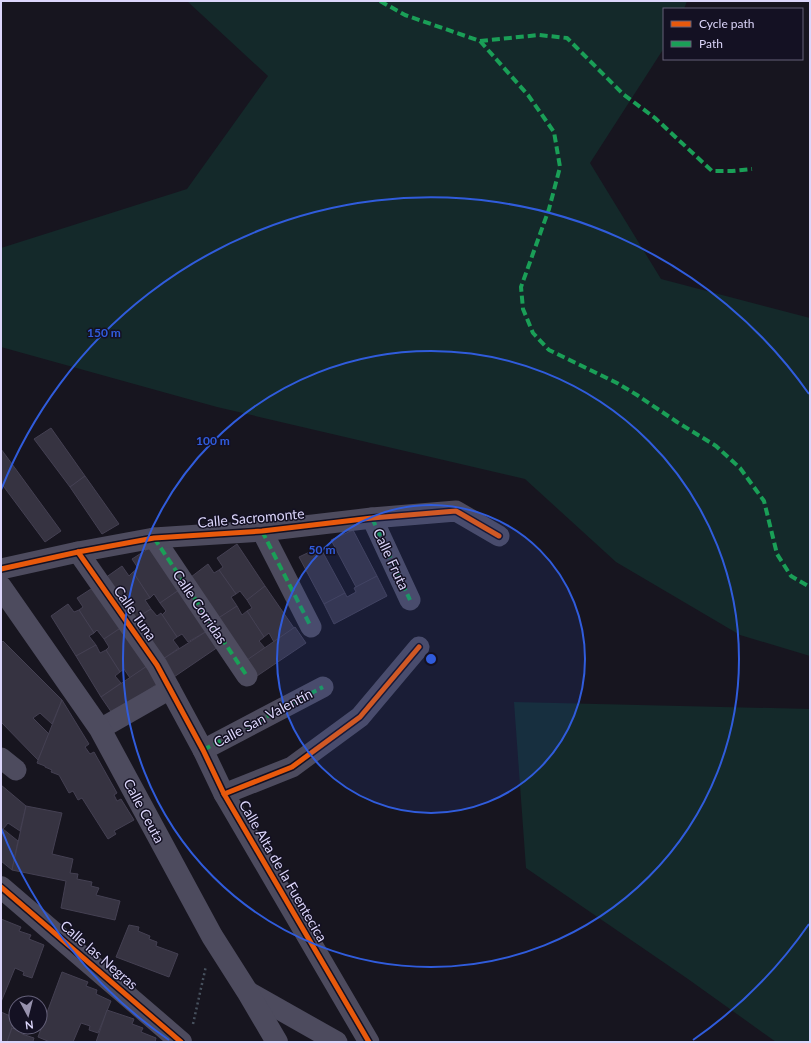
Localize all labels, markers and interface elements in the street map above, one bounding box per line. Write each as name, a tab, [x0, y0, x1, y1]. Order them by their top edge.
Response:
legend	[663, 8, 803, 60]
text: Cycle path	[699, 16, 754, 31]
text: Path	[699, 36, 723, 51]
text: 150 m	[87, 325, 121, 340]
text: 100 m	[196, 433, 230, 448]
street label: Calle Sacromonte	[197, 504, 305, 531]
street label: Calle Fruta	[370, 525, 413, 592]
text: 50 m	[309, 542, 335, 557]
street label: Calle Corridas	[169, 567, 231, 647]
street label: Calle Tuna	[110, 582, 160, 643]
centre of rings	[424, 652, 438, 666]
street label: Calle San Valentín	[210, 684, 315, 751]
street label: Calle Ceuta	[120, 776, 168, 846]
street label: Calle Alta de la Fuentecica	[236, 797, 331, 945]
street label: Calle las Negras	[57, 916, 141, 993]
north arrow	[8, 995, 48, 1035]
text: N	[24, 1018, 34, 1032]

